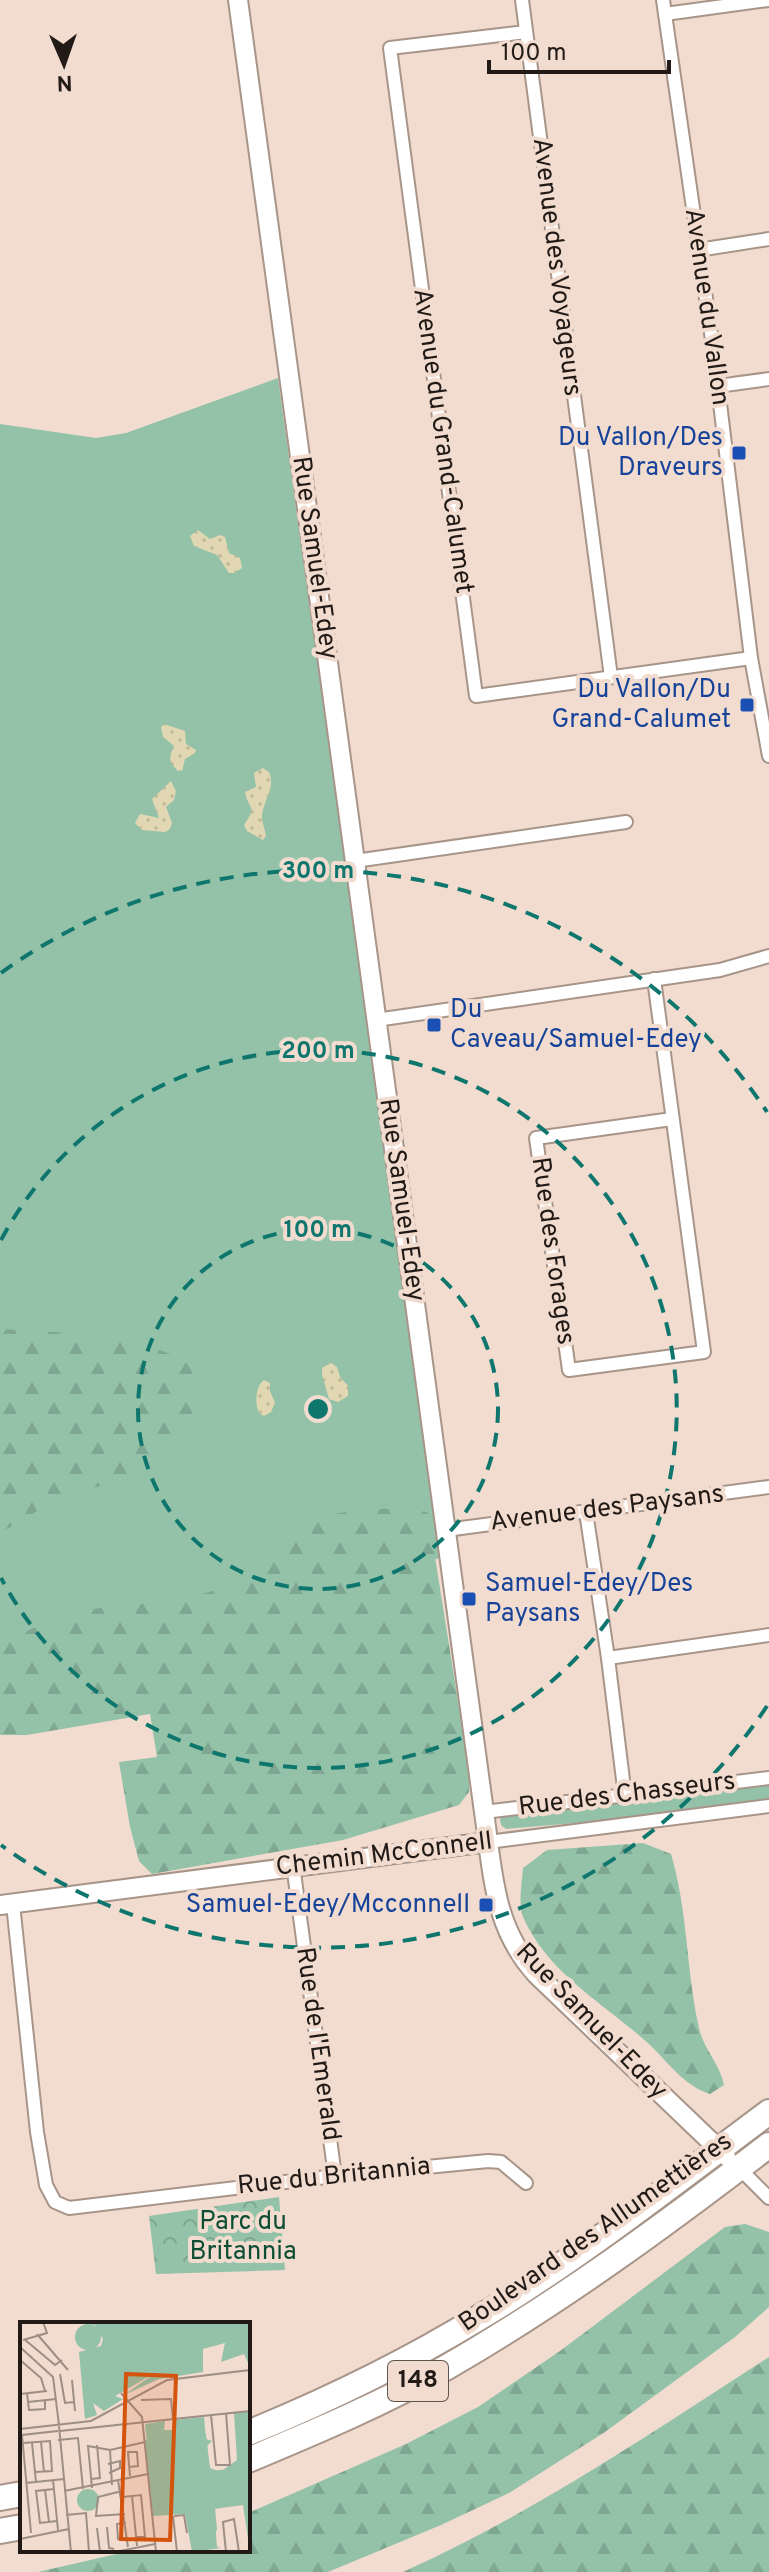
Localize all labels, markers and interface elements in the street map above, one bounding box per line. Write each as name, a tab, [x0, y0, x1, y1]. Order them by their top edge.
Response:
north arrow	[24, 24, 104, 104]
scale bar	[489, 24, 669, 74]
text: 100 m	[501, 39, 567, 69]
text: N	[56, 68, 73, 95]
street label: Avenue des Voyageurs	[524, 136, 588, 398]
street label: Avenue du Vallon	[676, 206, 736, 408]
street label: Avenue du Grand-Calumet	[404, 286, 480, 596]
place label: Du Vallon/Des Draveurs	[558, 422, 723, 485]
marker: Du Vallon/Des Draveurs	[730, 444, 748, 462]
street label: Rue Samuel-Edey	[283, 454, 345, 662]
place label: Du Vallon/Du Grand-Calumet	[551, 674, 731, 737]
marker: Du Vallon/Du Grand-Calumet	[738, 696, 756, 714]
text: 300 m	[282, 857, 354, 887]
place label: Du Caveau/Samuel-Edey	[450, 994, 702, 1057]
marker: Du Caveau/Samuel-Edey	[425, 1016, 443, 1034]
text: 200 m	[281, 1037, 355, 1067]
street label: Rue Samuel-Edey	[370, 1096, 432, 1304]
street label: Rue des Forages	[522, 1155, 582, 1347]
text: 100 m	[284, 1216, 352, 1246]
centre of rings	[304, 1395, 332, 1423]
street label: Avenue des Paysans	[488, 1478, 726, 1540]
place label: Samuel-Edey/Des Paysans	[485, 1568, 693, 1631]
marker: Samuel-Edey/Des Paysans	[460, 1590, 478, 1608]
street label: Rue des Chasseurs	[517, 1765, 737, 1825]
street label: Chemin McConnell	[274, 1825, 494, 1885]
place label: Samuel-Edey/Mcconnell	[186, 1889, 470, 1922]
marker: Samuel-Edey/Mcconnell	[477, 1896, 495, 1914]
street label: Rue Samuel-Edey	[508, 1937, 674, 2107]
street label: Rue de l'Emerald	[287, 1945, 347, 2143]
street label: Boulevard des Allumettières	[453, 2126, 739, 2340]
street label: Rue du Britannia	[236, 2150, 432, 2204]
park label: Parc du Britannia	[189, 2206, 297, 2269]
inset map	[20, 2322, 250, 2552]
road number: 148	[388, 2361, 448, 2401]

